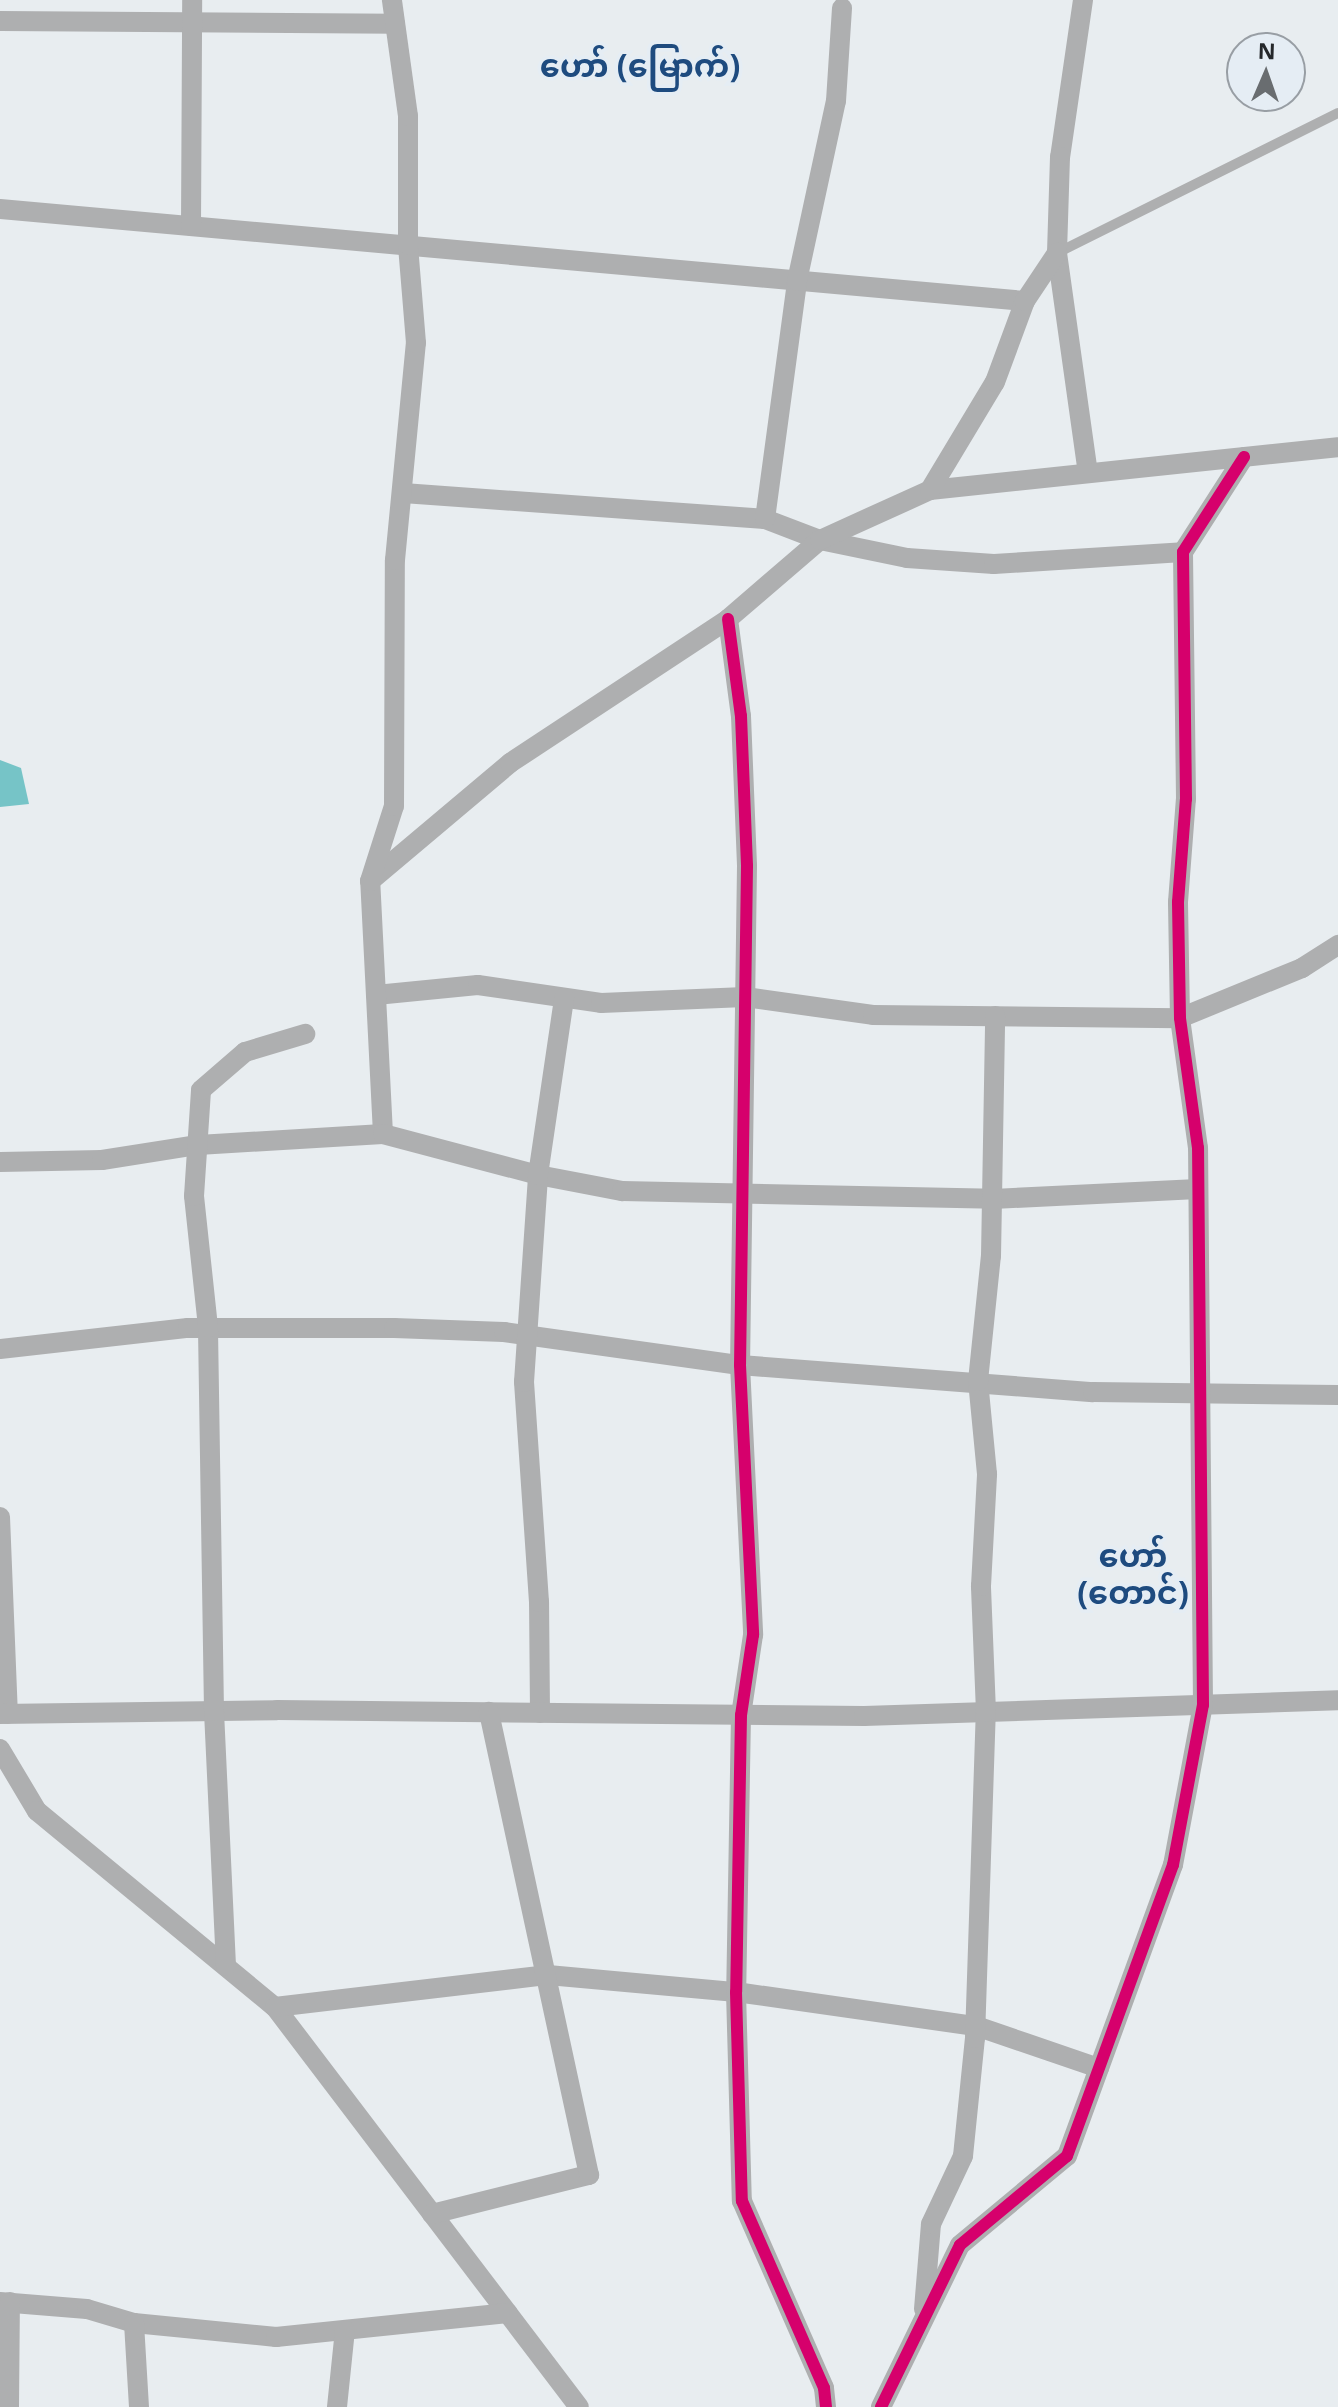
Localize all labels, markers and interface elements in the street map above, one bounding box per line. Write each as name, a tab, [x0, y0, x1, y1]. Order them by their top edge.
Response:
north arrow	[1226, 32, 1306, 112]
text: N	[1257, 35, 1276, 65]
district label: ဟော် (မြောက်)	[540, 46, 740, 84]
district label: ဟော် (တောင်)	[1077, 1537, 1189, 1612]

